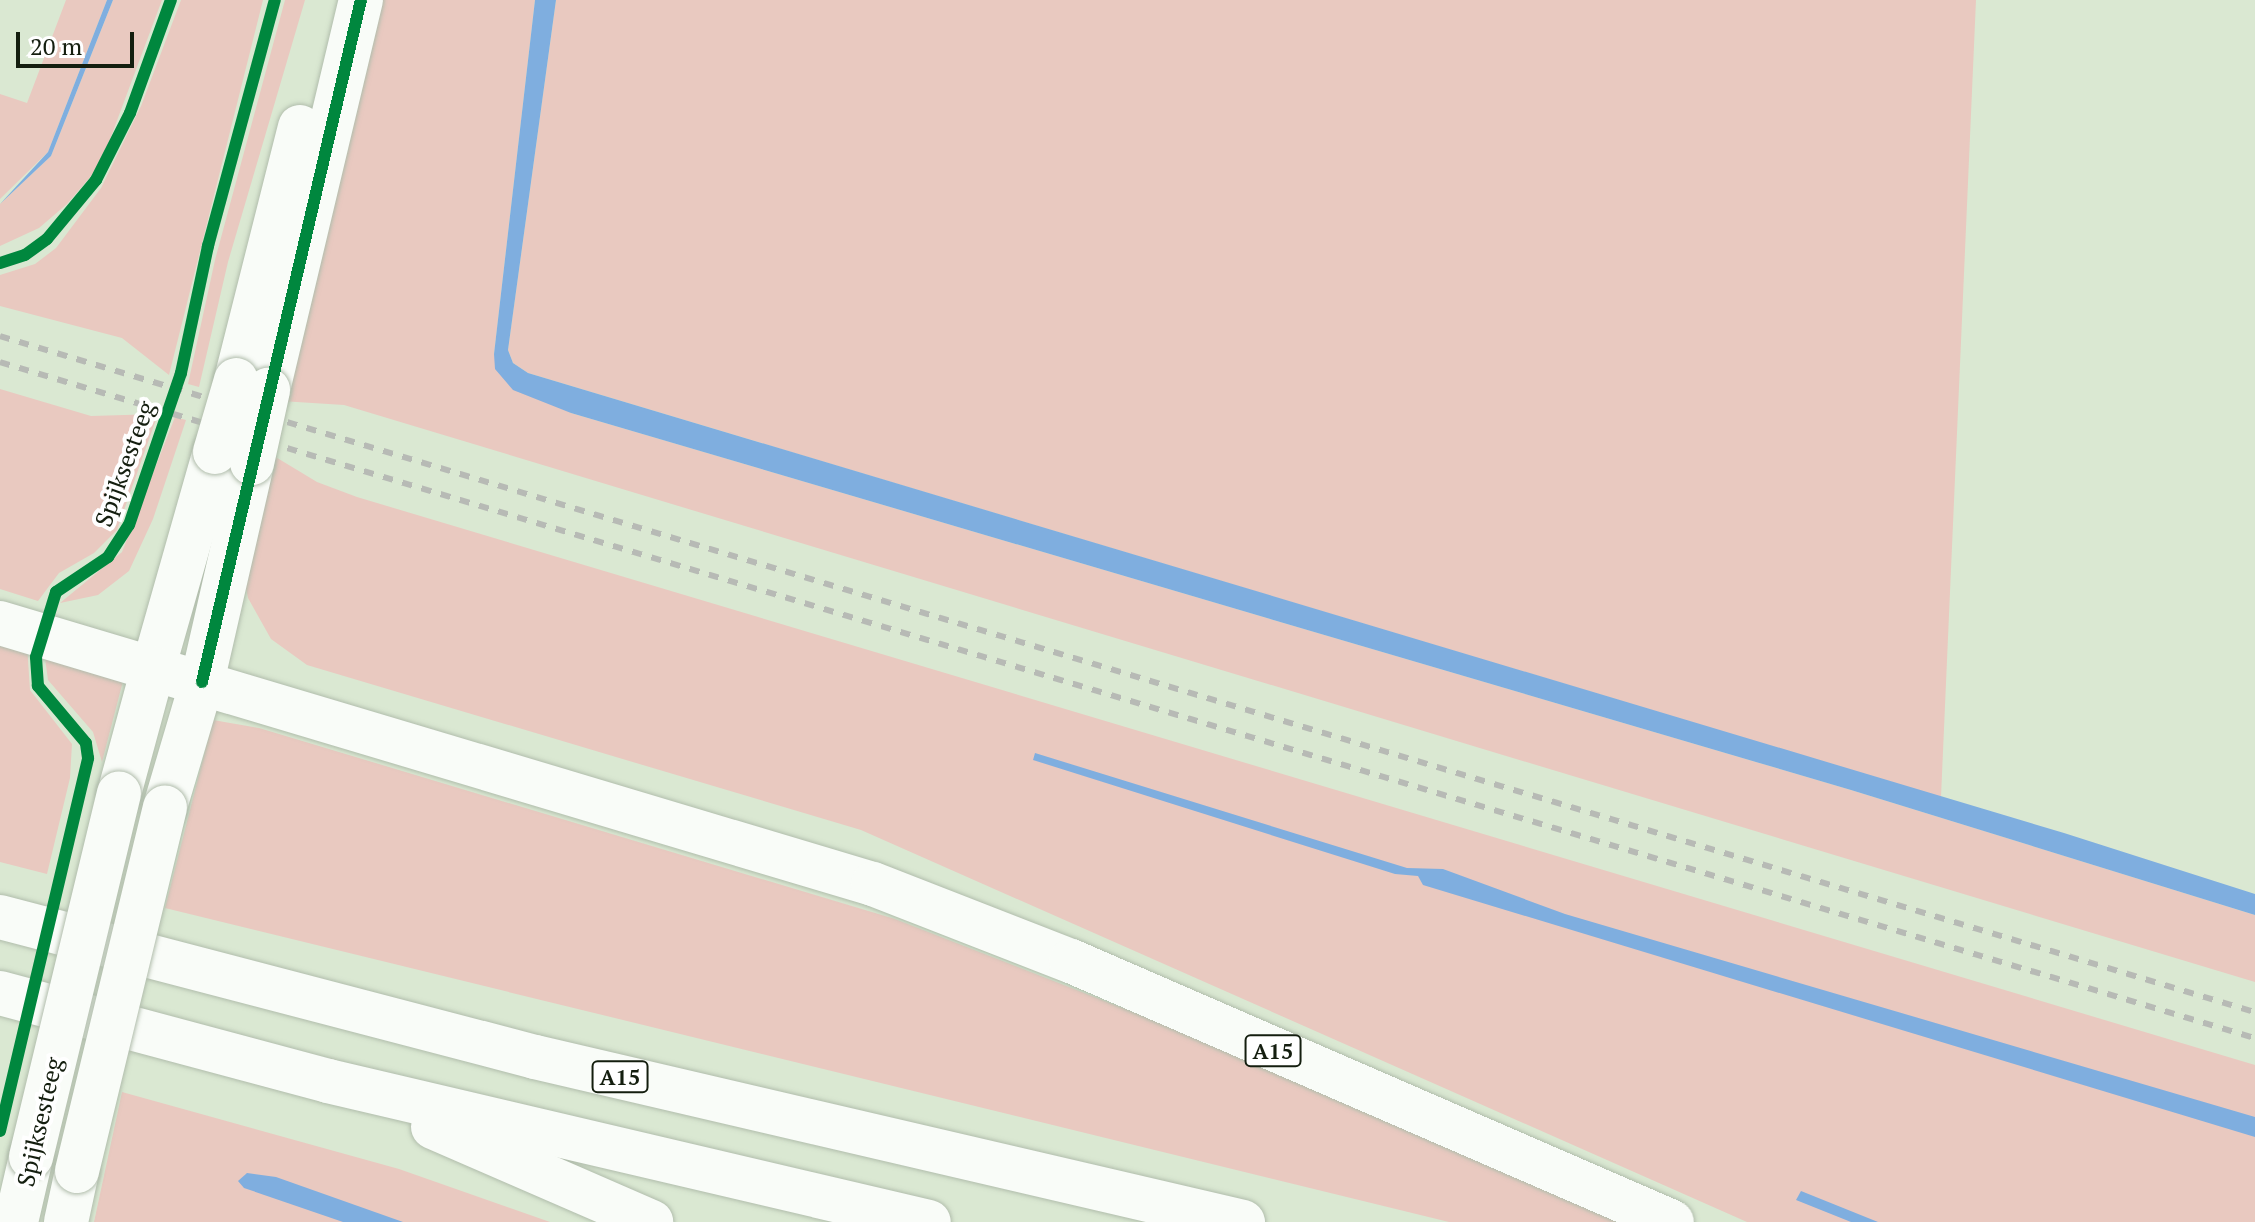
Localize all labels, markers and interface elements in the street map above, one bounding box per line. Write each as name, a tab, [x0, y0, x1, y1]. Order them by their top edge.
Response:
scale bar	[20, 16, 138, 66]
text: 20 m	[30, 30, 82, 62]
street label: Spijksesteeg	[89, 397, 161, 531]
road number: A15	[1243, 1033, 1303, 1069]
street label: Spijksesteeg	[11, 1055, 69, 1189]
road number: A15	[590, 1059, 650, 1095]

